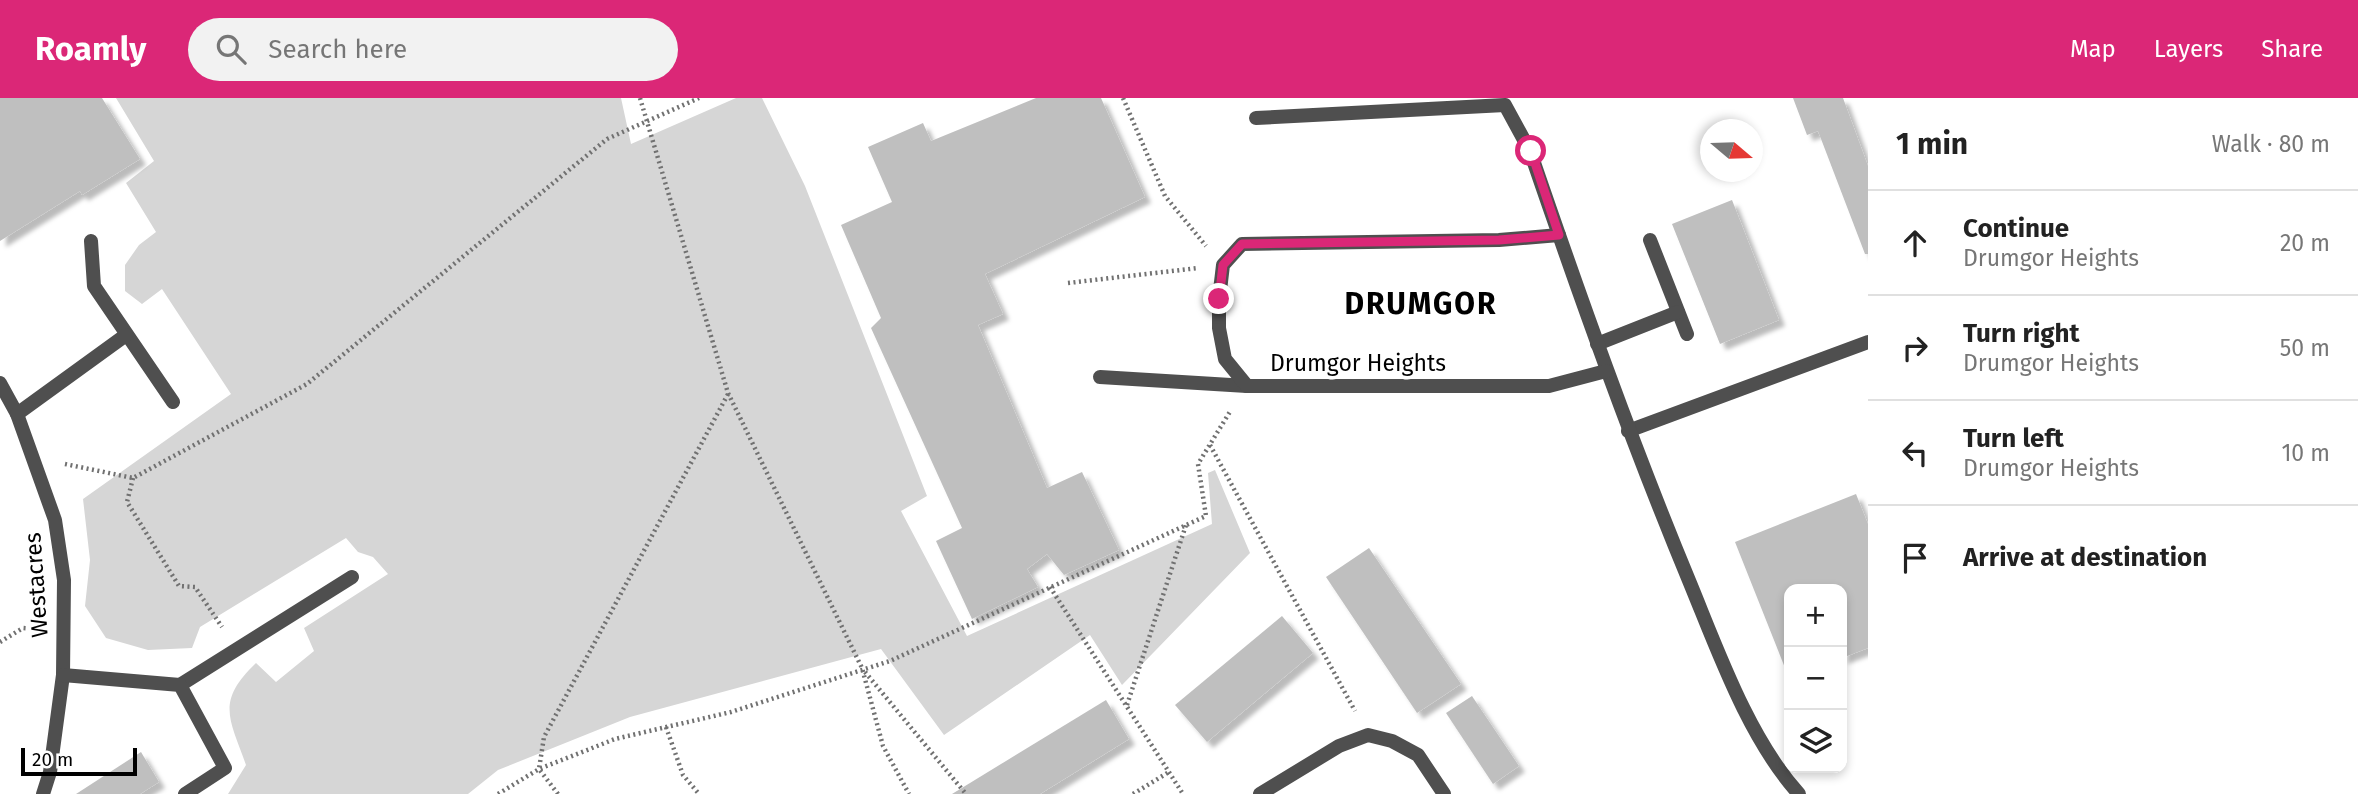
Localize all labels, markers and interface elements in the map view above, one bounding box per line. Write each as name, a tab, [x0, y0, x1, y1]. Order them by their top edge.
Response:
search box	[188, 18, 678, 81]
text: Roamly	[35, 29, 146, 69]
icon: search	[212, 30, 250, 68]
text: Search here	[268, 34, 407, 65]
text: Map	[2070, 35, 2116, 63]
text: Layers	[2154, 35, 2223, 63]
text: Share	[2261, 35, 2323, 63]
north arrow	[1700, 119, 1763, 182]
text: 1 min	[1896, 126, 1968, 162]
text: Walk · 80 m	[2212, 130, 2330, 158]
route start	[1515, 135, 1546, 166]
text: Continue	[1963, 213, 2069, 244]
icon: ahead	[1896, 224, 1934, 262]
text: 20 m	[2280, 229, 2330, 257]
text: Drumgor Heights	[1963, 244, 2139, 272]
route end	[1203, 283, 1234, 314]
district label: DRUMGOR	[1344, 286, 1498, 322]
text: Turn right	[1963, 318, 2080, 349]
icon: right	[1896, 329, 1934, 367]
text: 50 m	[2280, 334, 2330, 362]
street label: Drumgor Heights	[1270, 349, 1446, 377]
text: Drumgor Heights	[1963, 349, 2139, 377]
text: Turn left	[1963, 423, 2064, 454]
icon: left	[1896, 434, 1934, 472]
text: 10 m	[2281, 439, 2330, 467]
text: Drumgor Heights	[1963, 454, 2139, 482]
street label: Westacres	[18, 532, 54, 638]
icon: arrive	[1896, 539, 1934, 577]
text: Arrive at destination	[1963, 542, 2207, 573]
map controls	[1784, 584, 1847, 773]
button: +	[1784, 584, 1847, 647]
button: −	[1784, 647, 1847, 710]
button: layers	[1784, 710, 1847, 773]
scale bar	[21, 745, 136, 777]
text: 20 m	[32, 748, 73, 771]

